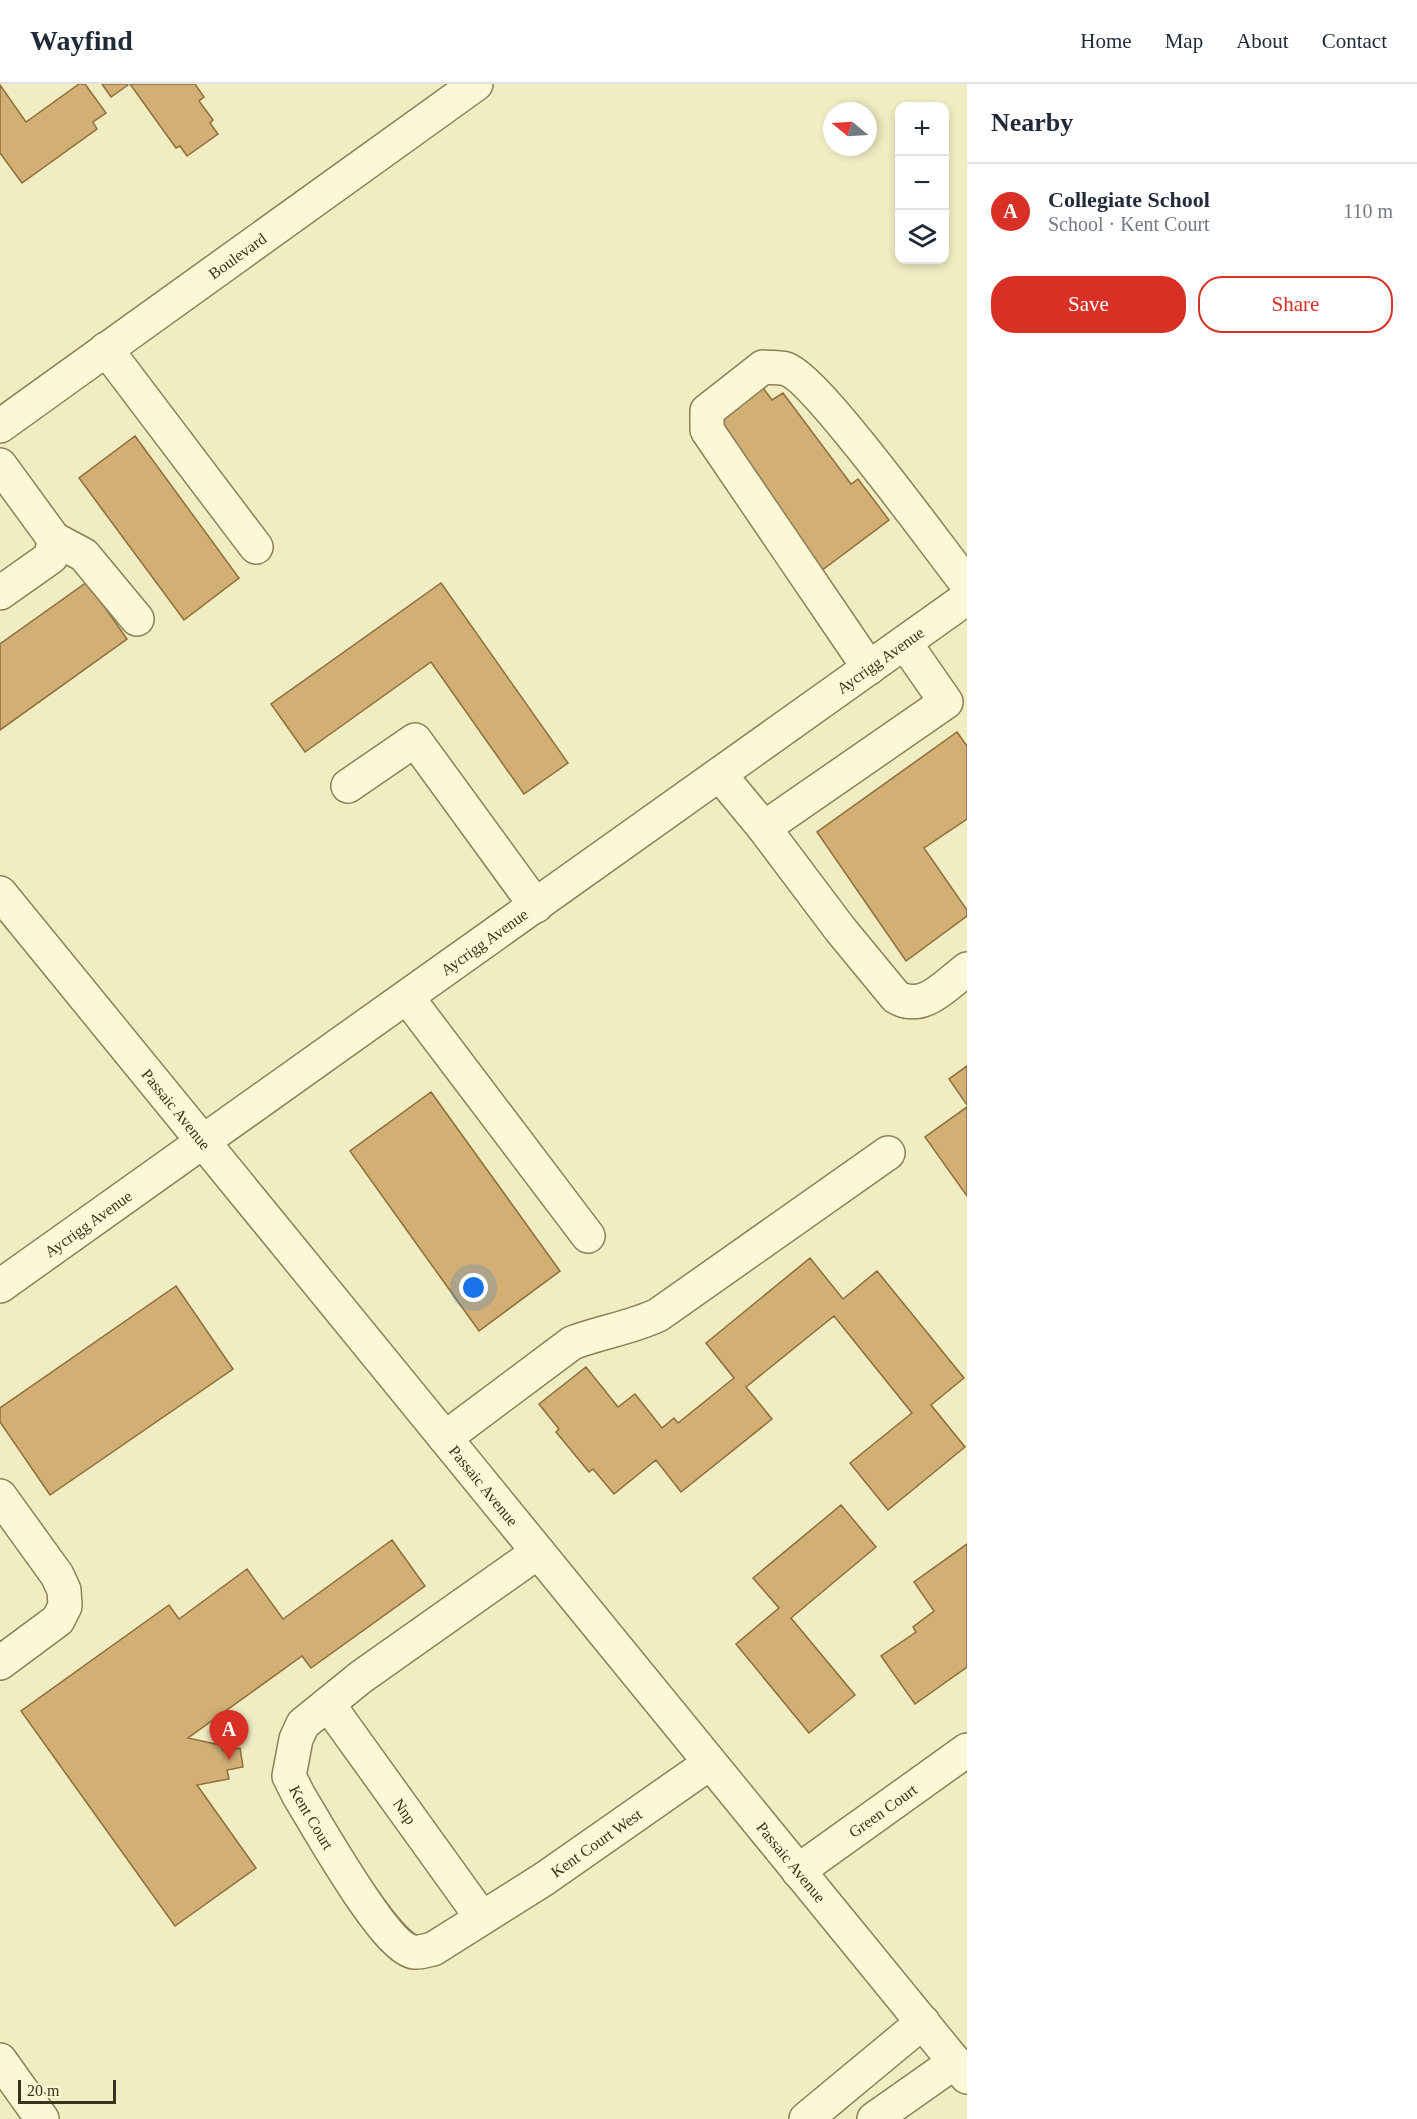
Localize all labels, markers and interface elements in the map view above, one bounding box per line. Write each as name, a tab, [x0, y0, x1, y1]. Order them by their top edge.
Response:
text: Wayfind	[30, 25, 133, 56]
text: Home	[1080, 29, 1132, 53]
text: Map	[1165, 29, 1203, 53]
text: About	[1236, 29, 1289, 53]
text: Contact	[1322, 29, 1387, 53]
north arrow	[823, 102, 877, 156]
map controls	[895, 102, 949, 264]
button: +	[895, 102, 949, 156]
text: Nearby	[991, 108, 1073, 137]
button: −	[895, 156, 949, 210]
text: Collegiate School	[1048, 187, 1210, 212]
text: A	[1003, 200, 1018, 222]
text: 110 m	[1343, 200, 1393, 222]
button: layers	[895, 210, 949, 264]
text: School · Kent Court	[1048, 213, 1210, 235]
street label: Boulevard	[205, 230, 269, 282]
button: Save	[991, 276, 1186, 333]
button: Share	[1198, 276, 1393, 333]
street label: Aycrigg Avenue	[834, 624, 927, 697]
street label: Aycrigg Avenue	[438, 905, 531, 979]
street label: Passaic Avenue	[138, 1066, 214, 1153]
street label: Aycrigg Avenue	[42, 1187, 135, 1260]
your location	[459, 1273, 488, 1302]
street label: Passaic Avenue	[446, 1442, 521, 1529]
pin: A	[210, 1710, 248, 1760]
street label: Green Court	[846, 1780, 921, 1841]
street label: Kent Court	[286, 1783, 337, 1853]
street label: Nnp	[390, 1795, 420, 1828]
street label: Kent Court West	[548, 1805, 646, 1881]
street label: Passaic Avenue	[753, 1819, 829, 1906]
scale bar	[18, 2077, 116, 2104]
text: 20 m	[27, 2082, 59, 2099]

